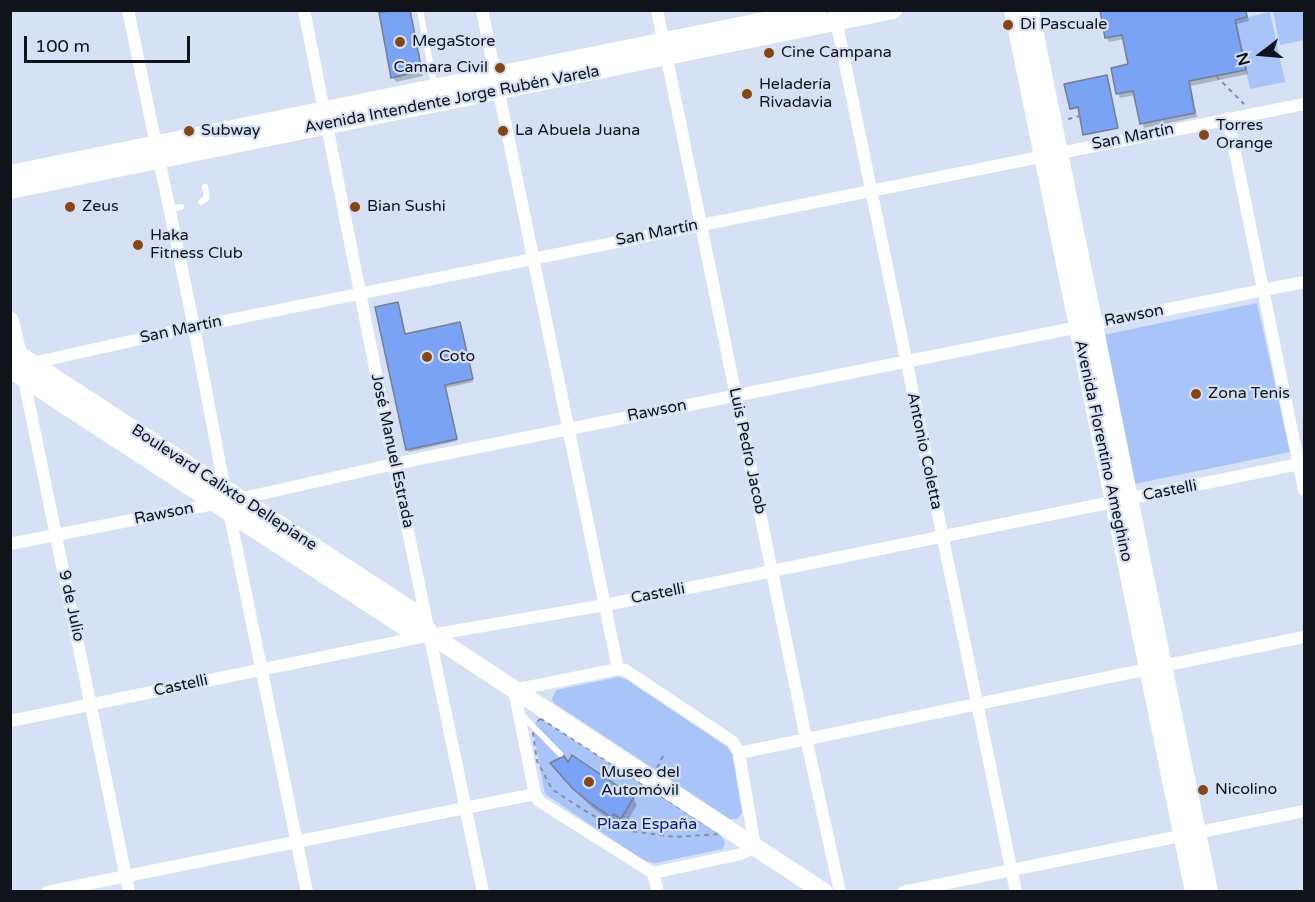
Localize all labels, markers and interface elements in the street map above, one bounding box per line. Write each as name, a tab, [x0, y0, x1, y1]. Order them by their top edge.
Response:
place label: Di Pascuale	[1020, 15, 1107, 35]
marker: Di Pascuale	[1001, 18, 1015, 32]
scale bar	[27, 24, 194, 62]
north arrow	[1231, 24, 1291, 84]
place label: MegaStore	[412, 32, 495, 52]
text: 100 m	[35, 35, 90, 57]
marker: MegaStore	[393, 35, 407, 49]
place label: Cine Campana	[781, 43, 892, 63]
marker: Cine Campana	[762, 46, 776, 60]
text: N	[1232, 50, 1255, 68]
place label: Camara Civil	[393, 58, 488, 78]
marker: Camara Civil	[493, 61, 507, 75]
street label: Avenida Intendente Jorge Rubén Varela	[303, 62, 601, 138]
place label: Heladería Rivadavia	[759, 75, 832, 113]
marker: Heladería Rivadavia	[740, 87, 754, 101]
place label: Torres Orange	[1216, 116, 1273, 154]
street label: San Martín	[1090, 120, 1176, 154]
place label: Subway	[201, 121, 260, 141]
place label: La Abuela Juana	[515, 121, 640, 141]
marker: Subway	[182, 124, 196, 138]
marker: La Abuela Juana	[496, 124, 510, 138]
marker: Torres Orange	[1197, 128, 1211, 142]
place label: Zeus	[82, 197, 119, 217]
place label: Bian Sushi	[367, 197, 446, 217]
marker: Zeus	[63, 200, 77, 214]
marker: Bian Sushi	[348, 200, 362, 214]
street label: San Martín	[614, 216, 700, 250]
place label: Haka Fitness Club	[150, 226, 243, 264]
marker: Haka Fitness Club	[131, 238, 145, 252]
street label: Rawson	[1103, 301, 1165, 331]
street label: San Martín	[138, 312, 224, 348]
street label: Avenida Florentino Ameghino	[1070, 338, 1136, 564]
place label: Coto	[439, 347, 475, 367]
marker: Coto	[420, 350, 434, 364]
street label: José Manuel Estrada	[366, 372, 418, 530]
place label: Zona Tenis	[1208, 384, 1290, 404]
street label: Luis Pedro Jacob	[724, 386, 770, 516]
marker: Zona Tenis	[1189, 387, 1203, 401]
street label: Antonio Coletta	[902, 391, 946, 511]
street label: Rawson	[626, 396, 688, 426]
street label: Boulevard Calixto Dellepiane	[128, 421, 320, 555]
street label: Castelli	[1141, 476, 1199, 506]
street label: Rawson	[133, 499, 195, 529]
street label: 9 de Julio	[54, 569, 88, 643]
street label: Castelli	[629, 579, 687, 609]
street label: Castelli	[152, 671, 210, 701]
place label: Museo del Automóvil	[601, 763, 680, 801]
marker: Museo del Automóvil	[582, 775, 596, 789]
place label: Nicolino	[1215, 780, 1277, 800]
marker: Nicolino	[1196, 783, 1210, 797]
park label: Plaza España	[597, 815, 697, 835]

